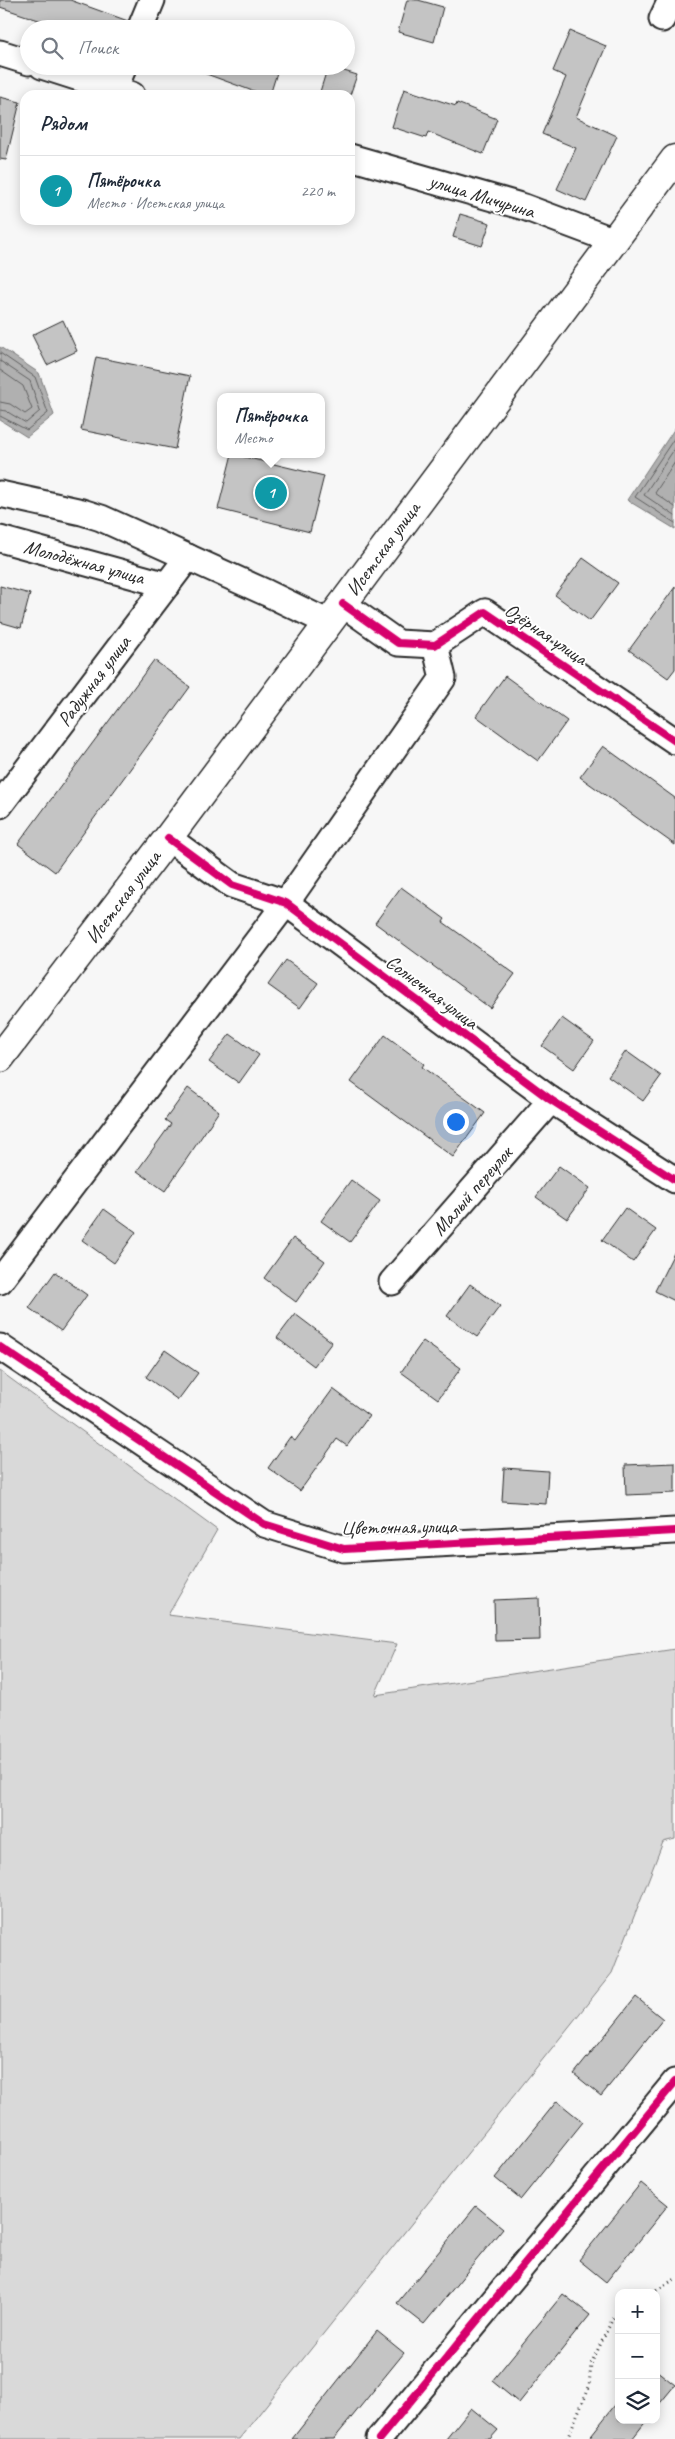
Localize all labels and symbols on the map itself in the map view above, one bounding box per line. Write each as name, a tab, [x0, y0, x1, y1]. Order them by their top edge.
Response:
street label: улица Мичурина	[425, 168, 539, 224]
pin: 1	[255, 474, 287, 512]
street label: Исетская улица	[340, 495, 427, 601]
street label: Молодёжная улица	[21, 534, 149, 591]
street label: Озёрная улица	[499, 597, 594, 673]
street label: Радужная улица	[52, 630, 137, 731]
street label: Исетская улица	[80, 844, 167, 949]
street label: Солнечная улица	[381, 949, 484, 1036]
your location	[443, 1109, 469, 1135]
street label: Малый переулок	[426, 1140, 519, 1241]
street label: Цветочная улица	[341, 1513, 459, 1541]

